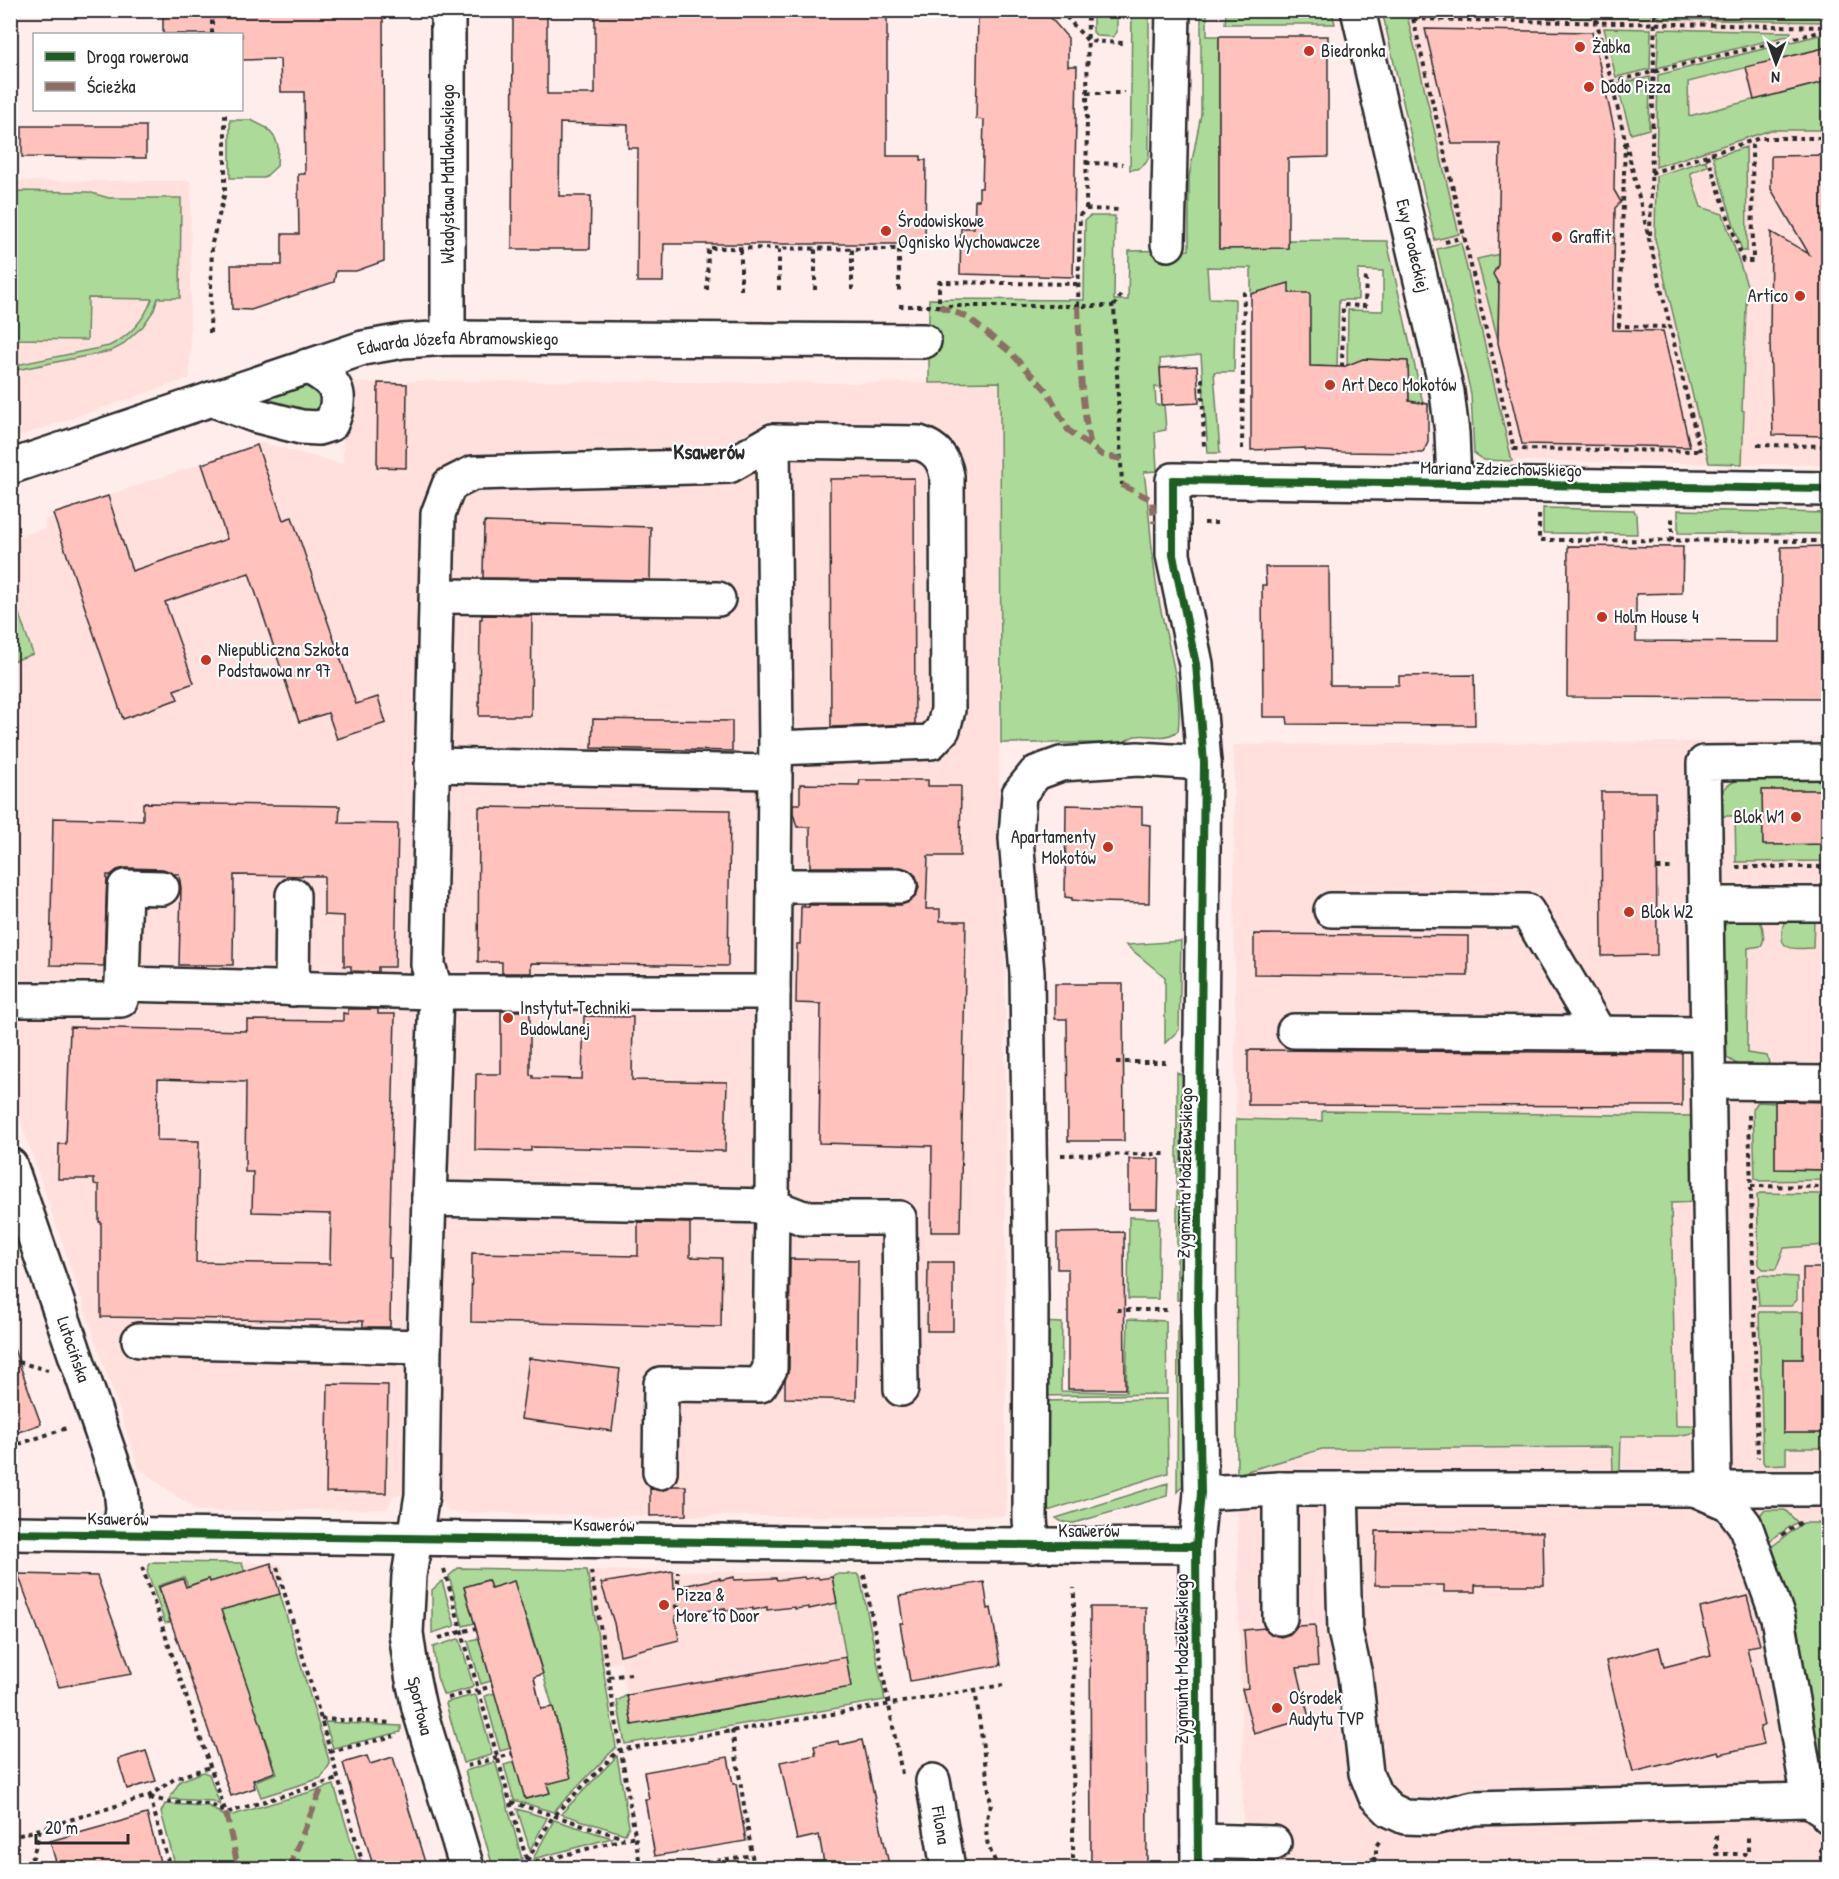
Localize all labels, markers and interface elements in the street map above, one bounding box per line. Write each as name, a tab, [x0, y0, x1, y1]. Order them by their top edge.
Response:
legend	[33, 33, 243, 111]
north arrow	[1746, 33, 1806, 93]
place label: Żabka	[1592, 34, 1630, 59]
place label: Biedronka	[1321, 38, 1385, 63]
marker: Żabka	[1573, 40, 1587, 54]
text: Droga rowerowa	[87, 44, 188, 69]
marker: Biedronka	[1302, 44, 1316, 58]
text: N	[1771, 67, 1780, 89]
text: Ścieżka	[87, 74, 136, 99]
place label: Dodo Pizza	[1601, 74, 1670, 99]
marker: Dodo Pizza	[1582, 80, 1596, 94]
street label: Władysława Matlakowskiego	[435, 84, 460, 264]
street label: Ewy Grodeckiej	[1390, 196, 1436, 295]
place label: Środowiskowe Ognisko Wychowawcze	[898, 208, 1040, 254]
marker: Środowiskowe Ognisko Wychowawcze	[879, 224, 893, 238]
place label: Graffit	[1569, 224, 1612, 249]
marker: Graffit	[1550, 230, 1564, 244]
place label: Artico	[1748, 283, 1788, 308]
marker: Artico	[1793, 289, 1807, 303]
street label: Edwarda Józefa Abramowskiego	[354, 325, 558, 361]
place label: Art Deco Mokotów	[1342, 372, 1457, 397]
marker: Art Deco Mokotów	[1323, 378, 1337, 392]
district label: Ksawerów	[673, 437, 745, 466]
street label: Mariana Zdziechowskiego	[1420, 455, 1582, 482]
place label: Holm House 4	[1614, 604, 1699, 629]
marker: Holm House 4	[1595, 610, 1609, 624]
place label: Niepubliczna Szkoła Podstawowa nr 97	[218, 637, 349, 683]
marker: Niepubliczna Szkoła Podstawowa nr 97	[199, 653, 213, 667]
place label: Blok W1	[1734, 804, 1784, 829]
marker: Blok W1	[1789, 810, 1803, 824]
place label: Apartamenty Mokotów	[1011, 824, 1096, 870]
marker: Apartamenty Mokotów	[1101, 840, 1115, 854]
place label: Blok W2	[1641, 899, 1694, 924]
marker: Blok W2	[1622, 905, 1636, 919]
place label: Instytut Techniki Budowlanej	[520, 995, 631, 1041]
marker: Instytut Techniki Budowlanej	[501, 1011, 515, 1025]
street label: Zygmunta Modzelewskiego	[1171, 1087, 1198, 1259]
street label: Lutocińska	[51, 1313, 97, 1385]
street label: Ksawerów	[87, 1505, 149, 1532]
street label: Ksawerów	[573, 1511, 635, 1538]
street label: Ksawerów	[1058, 1518, 1120, 1543]
street label: Zygmunta Modzelewskiego	[1169, 1574, 1194, 1744]
place label: Pizza & More to Door	[676, 1582, 760, 1628]
marker: Pizza & More to Door	[657, 1598, 671, 1612]
street label: Sportowa	[401, 1674, 440, 1738]
place label: Ośrodek Audytu TVP	[1289, 1685, 1364, 1731]
marker: Ośrodek Audytu TVP	[1270, 1701, 1284, 1715]
street label: Filona	[925, 1803, 957, 1846]
scale bar	[36, 1807, 128, 1845]
text: 20 m	[45, 1815, 78, 1840]

